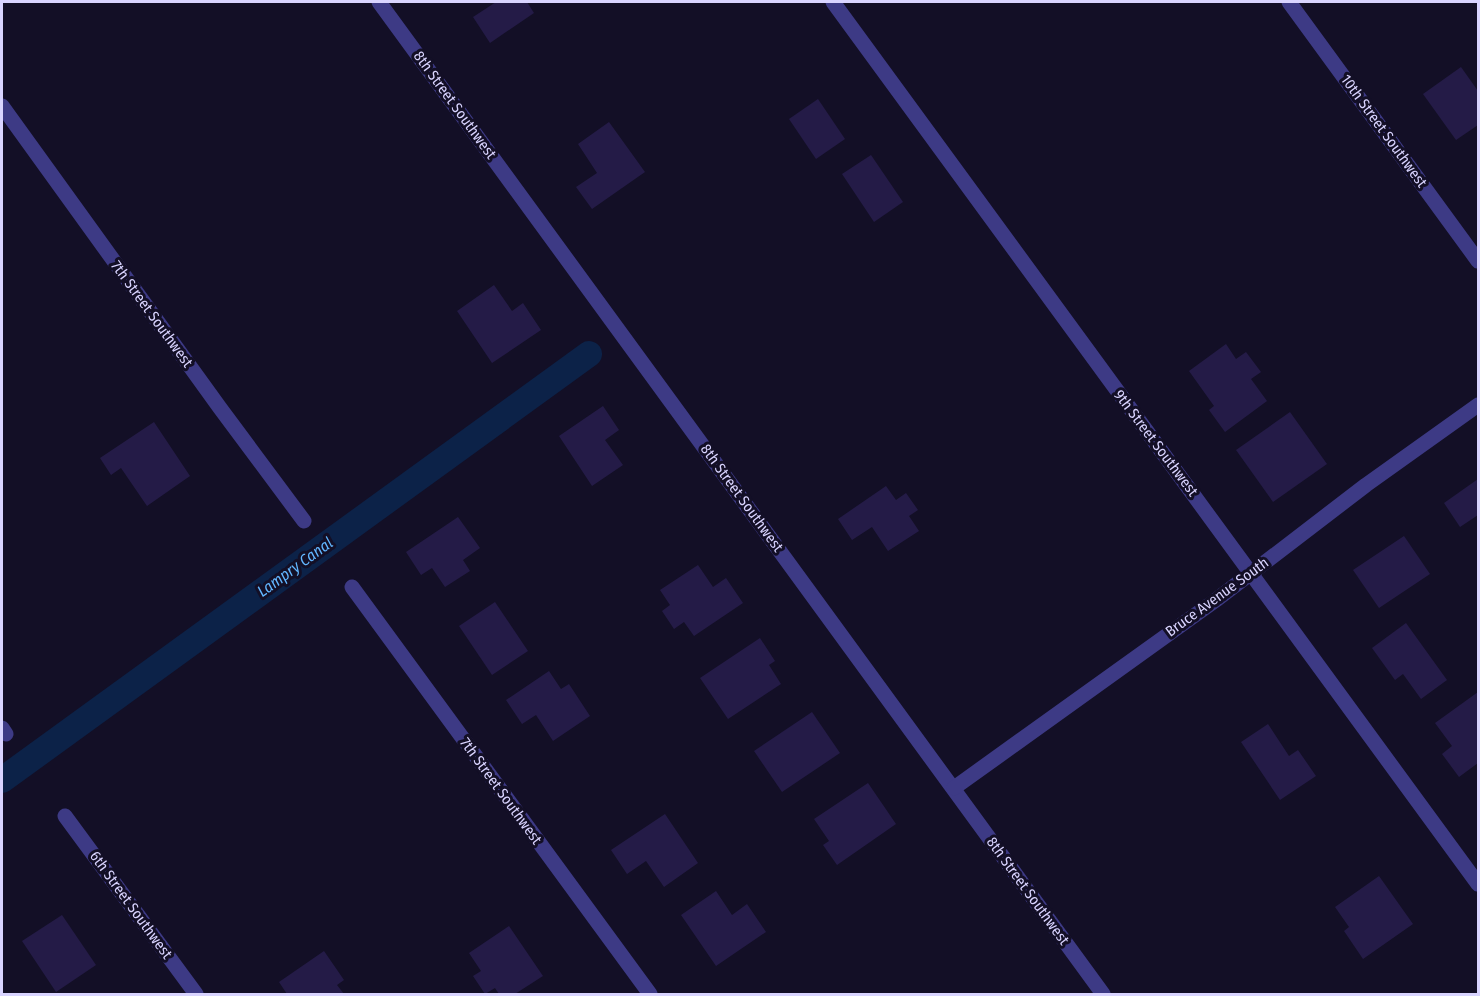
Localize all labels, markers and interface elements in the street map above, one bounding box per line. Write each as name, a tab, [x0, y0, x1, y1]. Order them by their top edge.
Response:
street label: 8th Street Southwest	[410, 48, 500, 162]
street label: 10th Street Southwest	[1337, 71, 1431, 191]
street label: 7th Street Southwest	[107, 257, 197, 371]
street label: 9th Street Southwest	[1110, 386, 1202, 500]
street label: 8th Street Southwest	[697, 441, 787, 555]
water label: Lampry Canal	[253, 533, 337, 601]
street label: Bruce Avenue South	[1162, 554, 1272, 640]
street label: 7th Street Southwest	[456, 734, 546, 848]
street label: 8th Street Southwest	[983, 834, 1073, 948]
street label: 6th Street Southwest	[86, 848, 176, 962]

